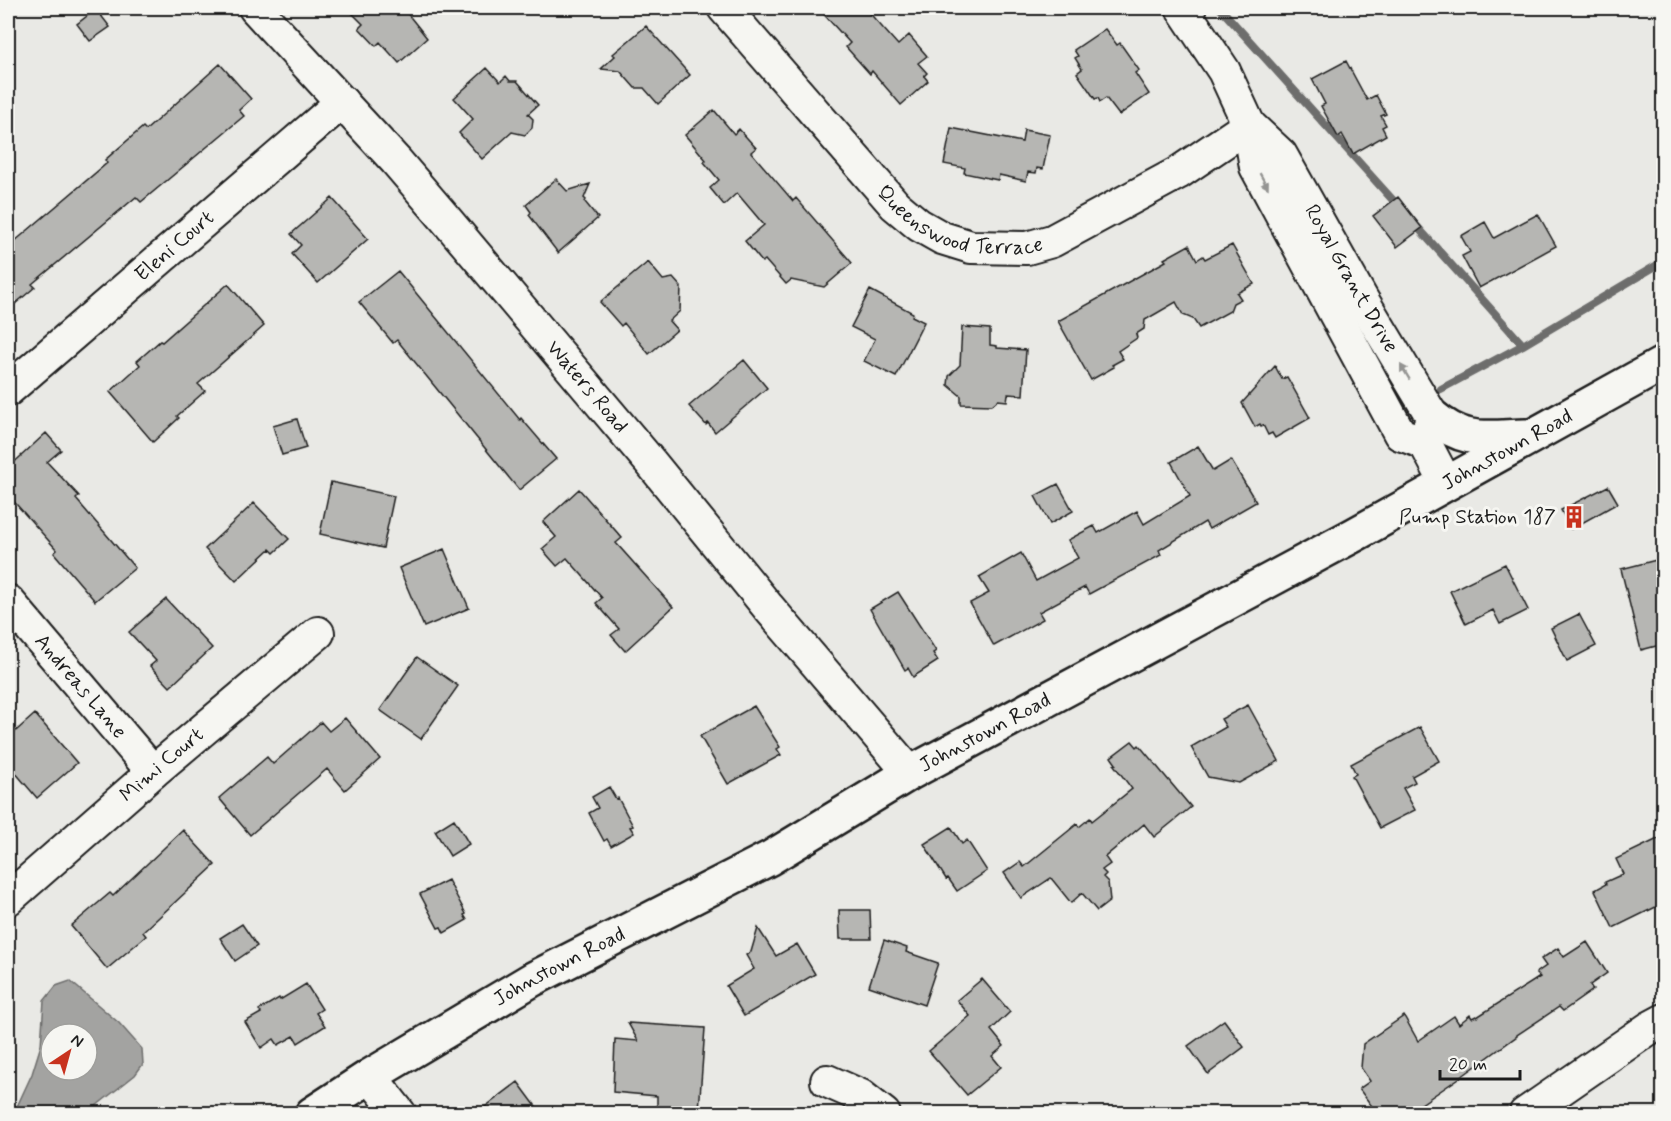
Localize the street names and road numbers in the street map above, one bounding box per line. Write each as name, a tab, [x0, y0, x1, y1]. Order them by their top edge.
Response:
street label: Queenswood Terrace	[870, 179, 1046, 262]
street label: Royal Grant Drive	[1298, 199, 1405, 358]
street label: Eleni Court	[129, 204, 220, 288]
street label: Waters Road	[540, 335, 634, 439]
street label: Johnstown Road	[1437, 402, 1578, 497]
street label: Andreas Lane	[28, 628, 133, 745]
street label: Johnstown Road	[914, 686, 1056, 779]
street label: Mimi Court	[114, 721, 210, 809]
street label: Johnstown Road	[488, 920, 630, 1013]

